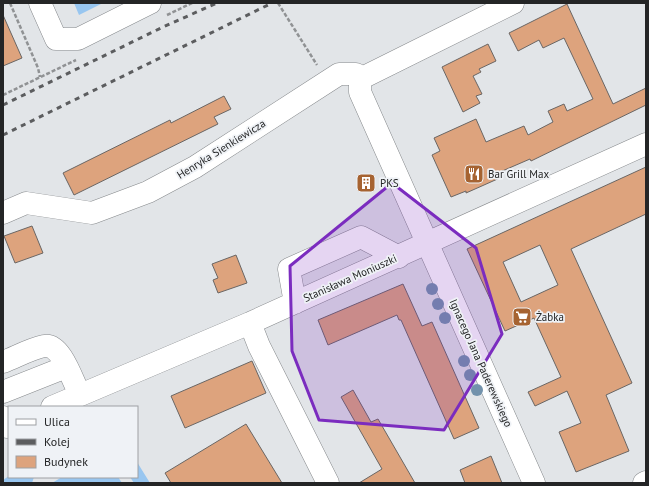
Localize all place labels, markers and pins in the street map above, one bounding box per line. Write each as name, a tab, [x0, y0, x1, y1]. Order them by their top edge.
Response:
restaurant icon: Bar Grill Max	[463, 163, 485, 185]
place label: Bar Grill Max	[488, 167, 549, 181]
building icon: PKS	[355, 172, 377, 194]
place label: PKS	[380, 176, 399, 190]
supermarket icon: Żabka	[511, 306, 533, 328]
place label: Żabka	[536, 310, 564, 324]

